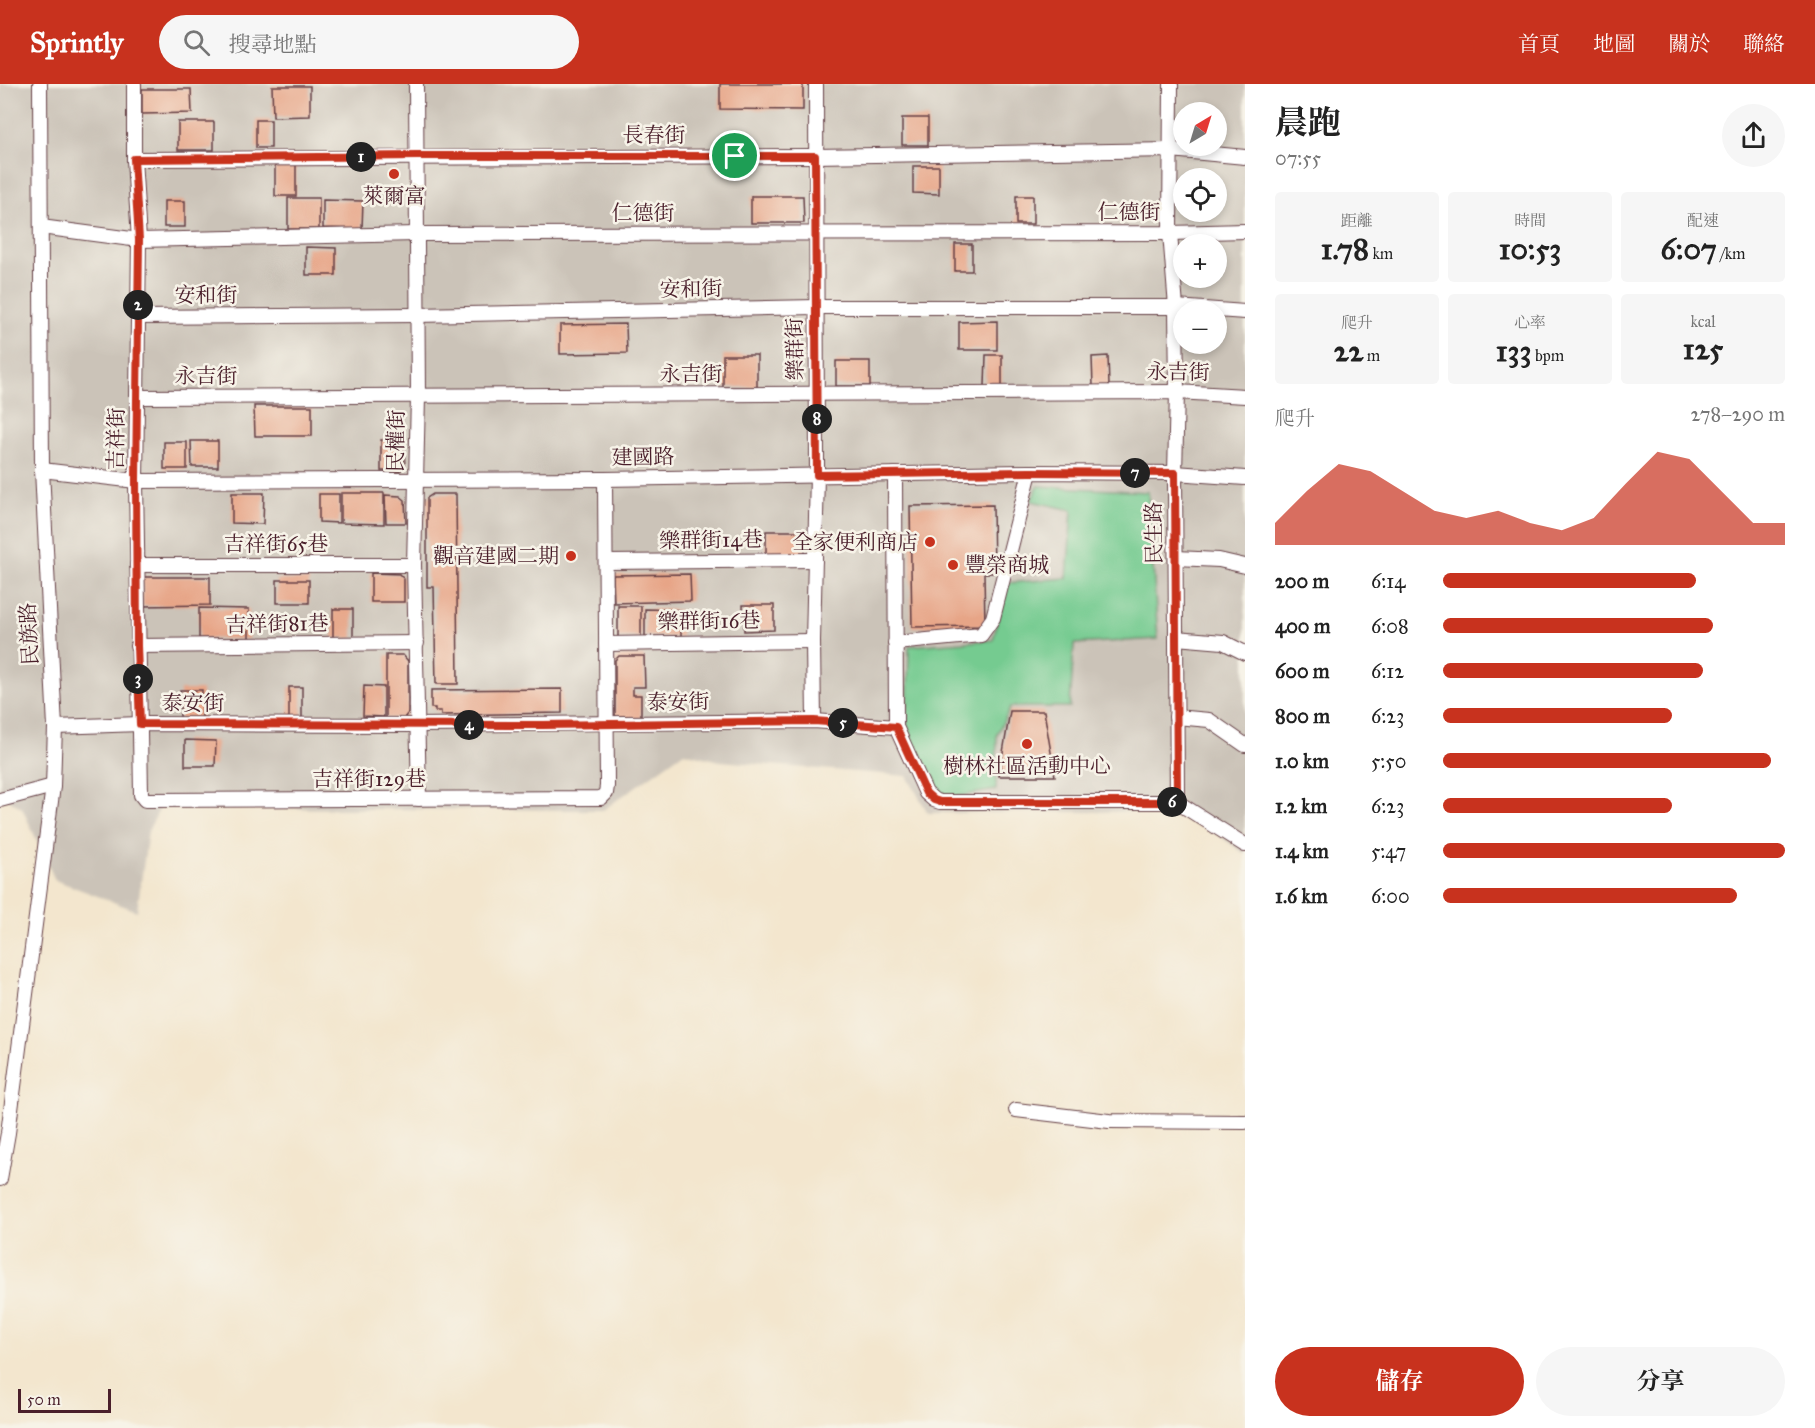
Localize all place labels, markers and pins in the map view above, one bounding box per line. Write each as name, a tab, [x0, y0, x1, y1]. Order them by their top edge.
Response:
pin	[709, 130, 760, 181]
pin: 1	[346, 142, 376, 172]
marker: 萊爾富	[387, 167, 401, 181]
place label: 萊爾富	[363, 183, 426, 209]
pin: 2	[123, 290, 153, 320]
pin: 8	[802, 404, 832, 434]
pin: 7	[1120, 458, 1150, 488]
place label: 全家便利商店	[792, 529, 918, 555]
marker: 全家便利商店	[923, 535, 937, 549]
place label: 觀音建國二期	[433, 543, 559, 569]
marker: 觀音建國二期	[564, 549, 578, 563]
place label: 豐榮商城	[965, 552, 1049, 578]
marker: 豐榮商城	[946, 558, 960, 572]
pin: 3	[123, 664, 153, 694]
pin: 5	[828, 708, 858, 738]
pin: 4	[454, 710, 484, 740]
marker: 樹林社區活動中心	[1020, 737, 1034, 751]
place label: 樹林社區活動中心	[943, 753, 1111, 779]
pin: 6	[1157, 787, 1187, 817]

